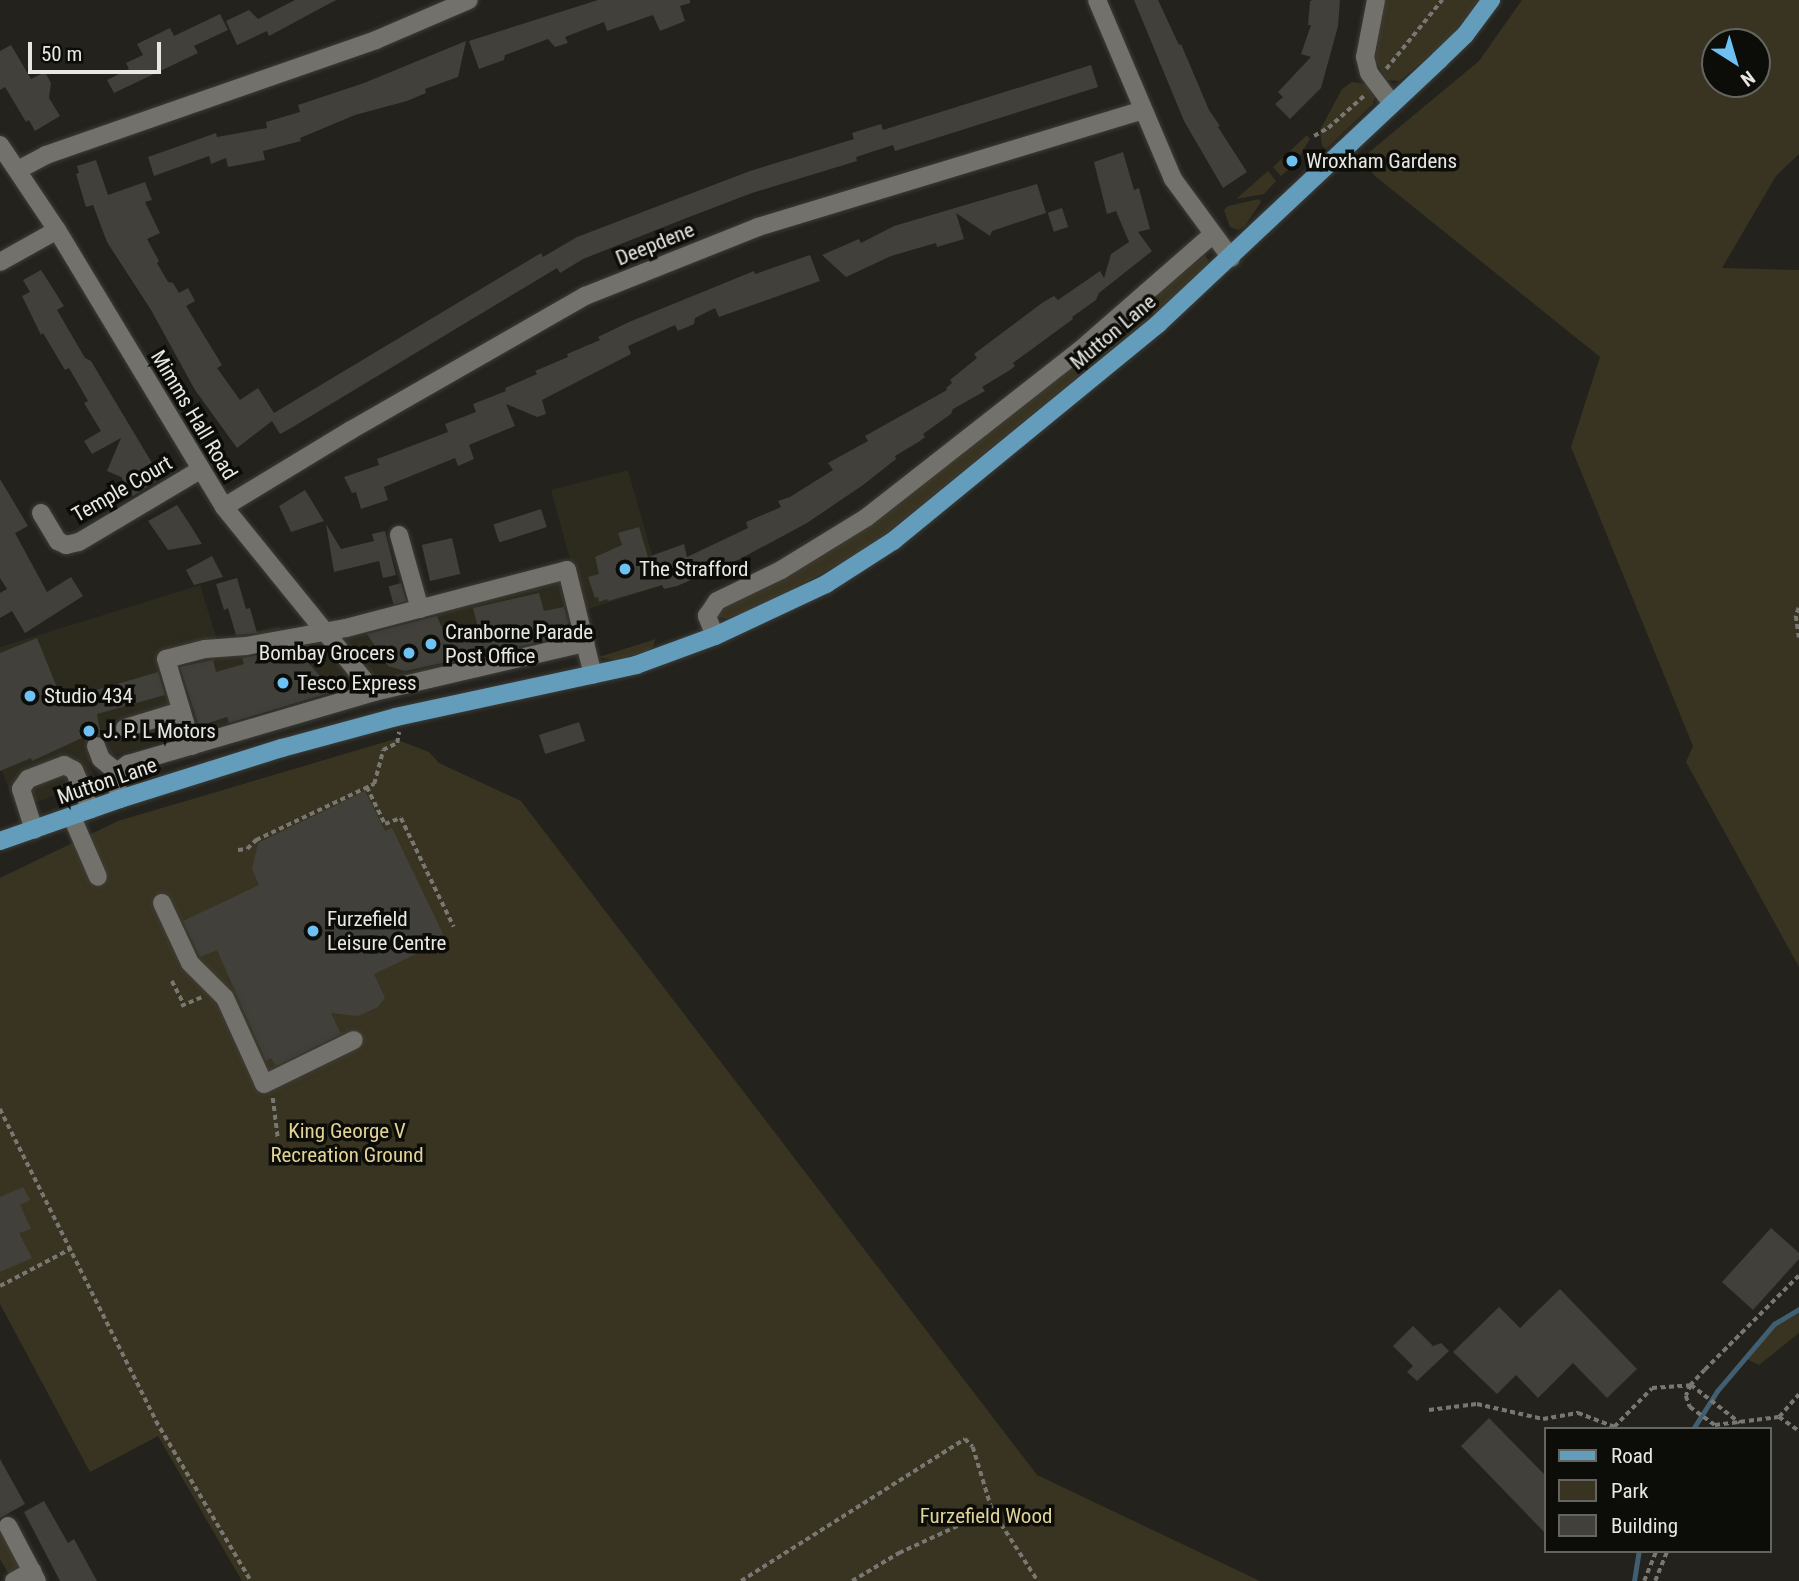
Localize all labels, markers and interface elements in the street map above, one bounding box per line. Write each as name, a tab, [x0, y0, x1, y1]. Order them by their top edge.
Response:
scale bar	[32, 28, 164, 72]
north arrow	[1701, 28, 1771, 98]
text: 50 m	[41, 42, 82, 66]
text: N	[1736, 66, 1759, 91]
place label: Wroxham Gardens	[1306, 148, 1457, 174]
marker: Wroxham Gardens	[1284, 153, 1300, 169]
street label: Deepdene	[612, 217, 698, 271]
street label: Mutton Lane	[1065, 289, 1161, 375]
street label: Mimms Hall Road	[145, 346, 243, 484]
street label: Temple Court	[68, 450, 176, 528]
place label: The Strafford	[639, 556, 748, 582]
marker: The Strafford	[617, 561, 633, 577]
place label: Cranborne Parade Post Office	[445, 619, 593, 669]
marker: Cranborne Parade Post Office	[423, 636, 439, 652]
place label: Bombay Grocers	[259, 640, 395, 666]
marker: Bombay Grocers	[401, 645, 417, 661]
place label: Tesco Express	[297, 670, 417, 696]
marker: Tesco Express	[275, 675, 291, 691]
place label: Studio 434	[44, 683, 133, 709]
marker: Studio 434	[22, 688, 38, 704]
place label: J. P. L Motors	[103, 718, 216, 744]
marker: J. P. L Motors	[81, 723, 97, 739]
street label: Mutton Lane	[54, 752, 160, 810]
place label: Furzefield Leisure Centre	[327, 906, 446, 956]
marker: Furzefield Leisure Centre	[305, 923, 321, 939]
park label: King George V Recreation Ground	[270, 1118, 424, 1168]
legend	[1544, 1427, 1771, 1553]
text: Road	[1611, 1444, 1653, 1468]
text: Park	[1611, 1479, 1648, 1503]
park label: Furzefield Wood	[920, 1503, 1052, 1529]
text: Building	[1611, 1514, 1678, 1538]

